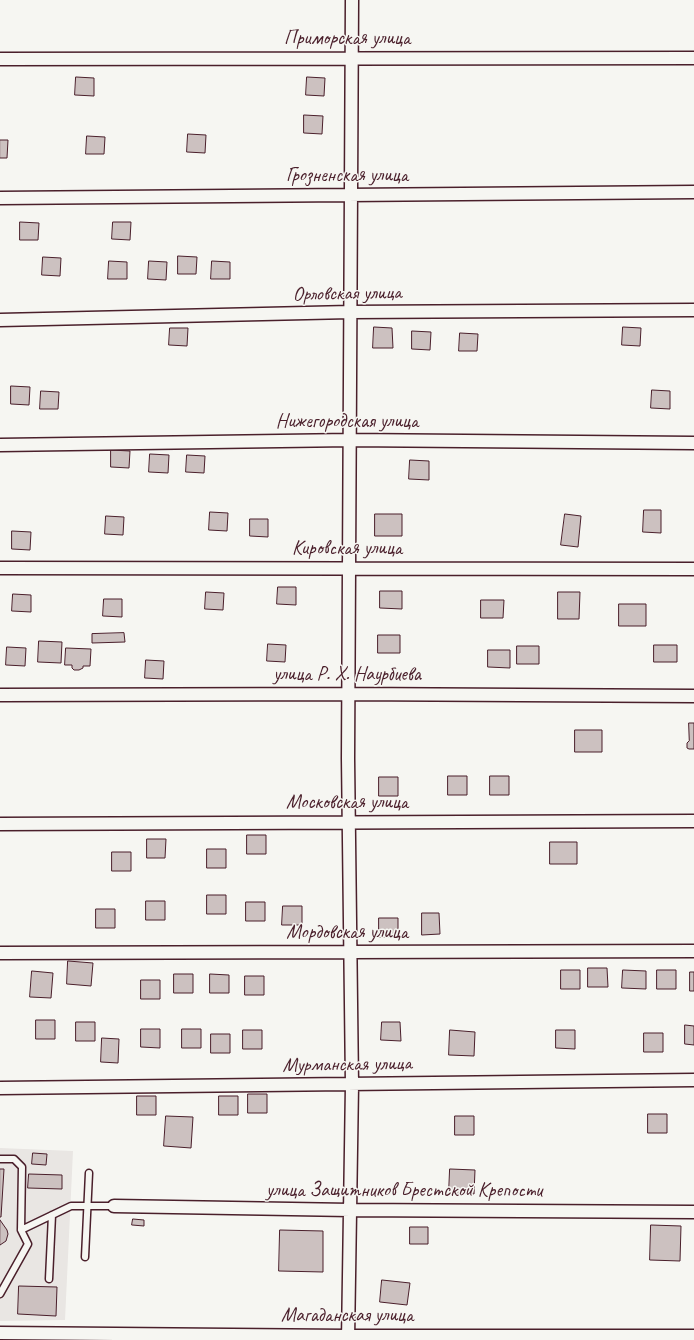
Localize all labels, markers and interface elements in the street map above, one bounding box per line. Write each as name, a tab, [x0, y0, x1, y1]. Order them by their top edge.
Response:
street label: Приморская улица	[284, 27, 410, 51]
street label: Грозненская улица	[286, 164, 408, 188]
street label: Орловская улица	[292, 281, 402, 307]
street label: Нижегородская улица	[276, 410, 418, 434]
street label: Кировская улица	[292, 537, 402, 561]
street label: улица Р. Х. Наурбиева	[273, 663, 421, 687]
street label: Московская улица	[286, 791, 408, 815]
street label: Мордовская улица	[286, 921, 408, 945]
street label: Мурманская улица	[282, 1052, 412, 1078]
street label: улица Защитников Брестской Крепости	[266, 1179, 542, 1203]
street label: Магаданская улица	[281, 1304, 413, 1328]

